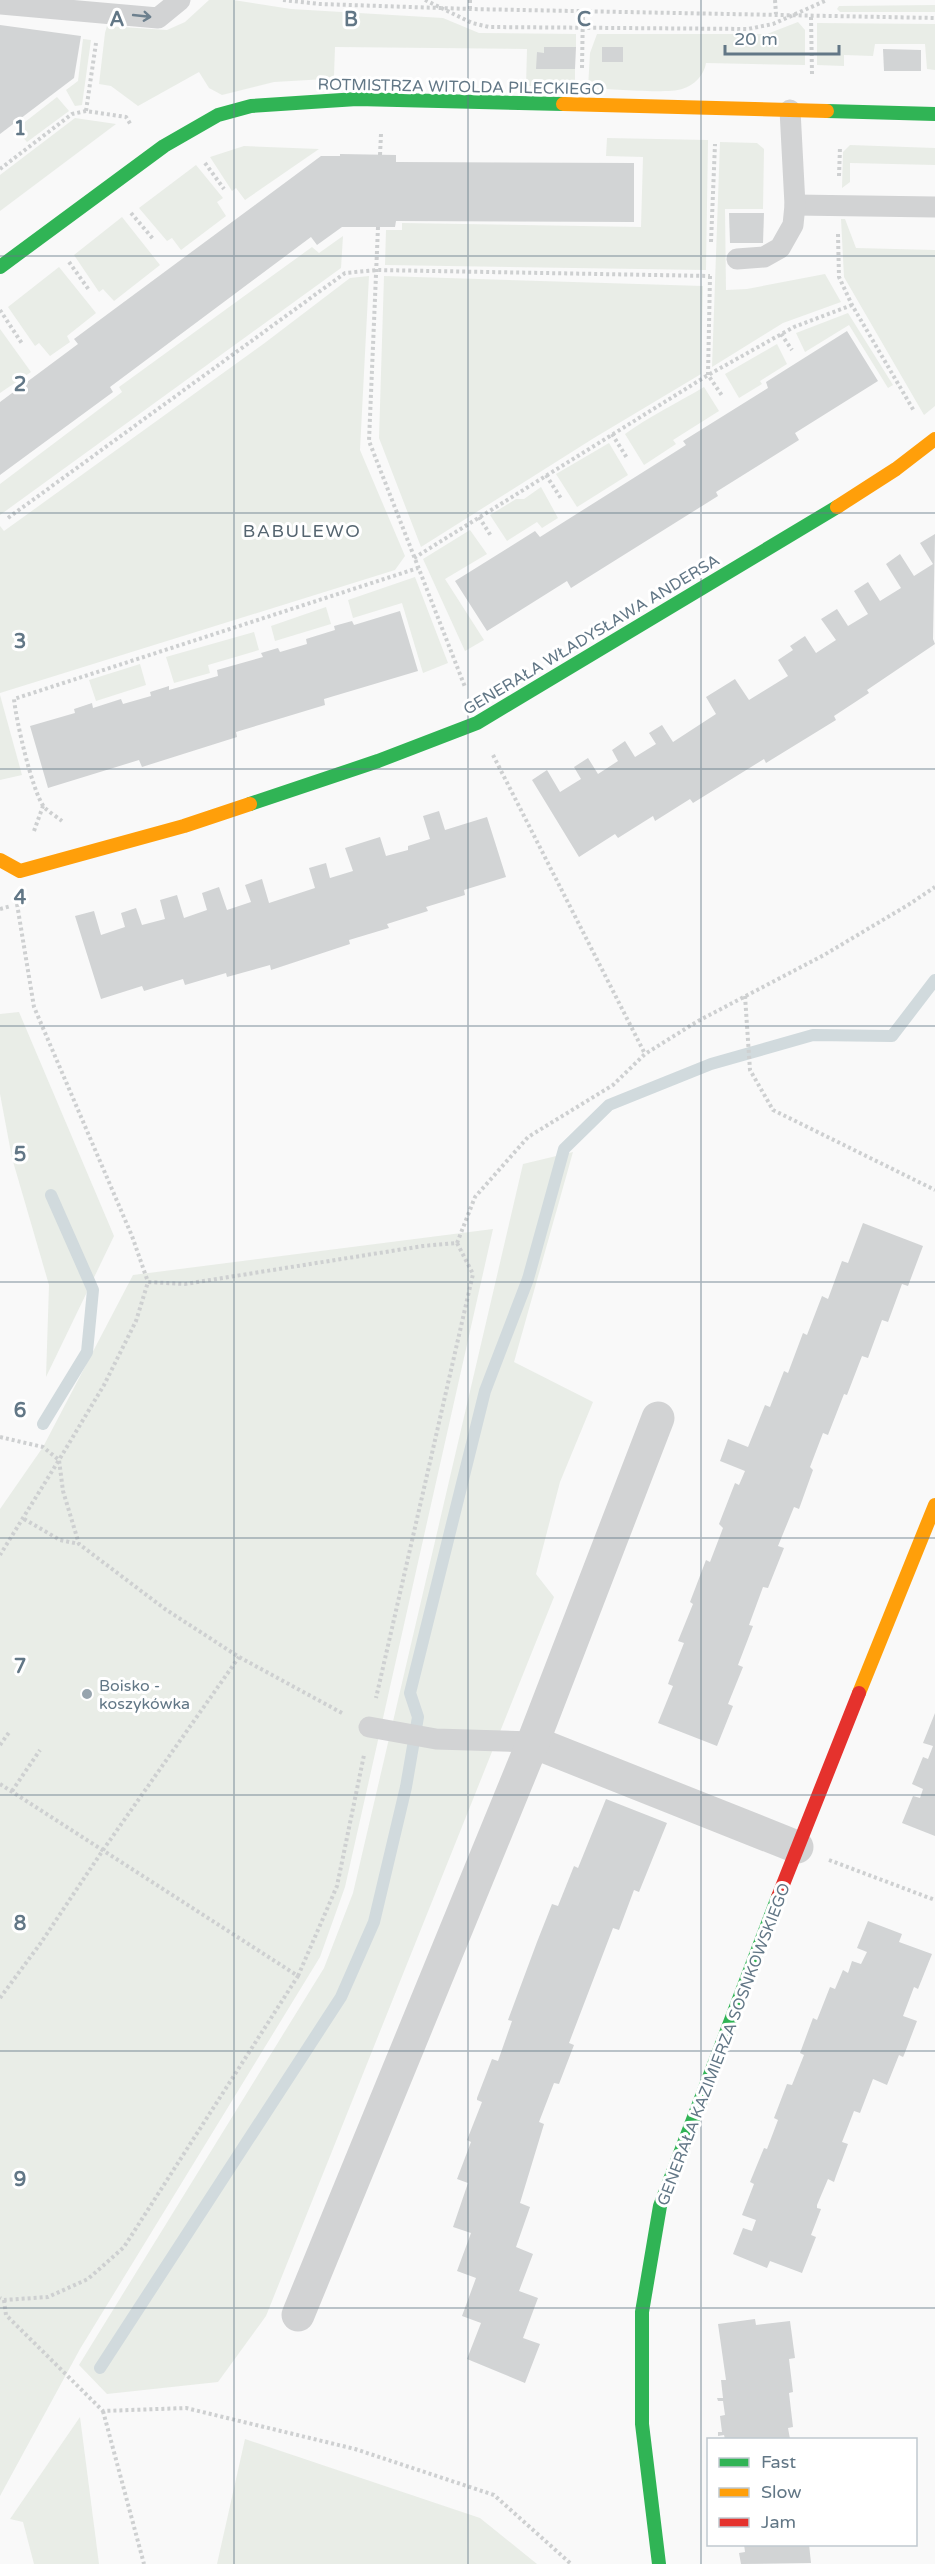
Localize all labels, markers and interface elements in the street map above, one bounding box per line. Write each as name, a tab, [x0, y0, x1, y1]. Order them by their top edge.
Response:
text: A	[110, 8, 125, 32]
text: B	[344, 8, 358, 32]
text: C	[577, 8, 591, 32]
one-way arrow	[132, 11, 151, 22]
scale bar	[725, 18, 839, 56]
text: 20 m	[734, 28, 778, 50]
street label: ROTMISTRZA WITOLDA PILECKIEGO	[317, 74, 605, 100]
text: 1	[14, 117, 26, 141]
text: 2	[14, 373, 26, 397]
district label: BABULEWO	[243, 520, 361, 542]
street label: GENERAŁA WŁADYSŁAWA ANDERSA	[460, 550, 723, 720]
text: 3	[14, 630, 26, 654]
text: 4	[14, 886, 27, 910]
text: 5	[14, 1143, 26, 1167]
text: 6	[14, 1399, 26, 1423]
text: 7	[14, 1655, 26, 1679]
place label: Boisko - koszykówka	[99, 1676, 190, 1714]
marker: Boisko - koszykówka	[80, 1687, 94, 1701]
street label: GENERAŁA KAZIMIERZA SOSNKOWSKIEGO	[653, 1880, 795, 2209]
text: 8	[14, 1912, 26, 1936]
text: 9	[14, 2168, 26, 2192]
legend	[707, 2438, 917, 2546]
text: Fast	[761, 2451, 796, 2473]
text: Slow	[761, 2481, 802, 2503]
text: Jam	[761, 2511, 796, 2533]

